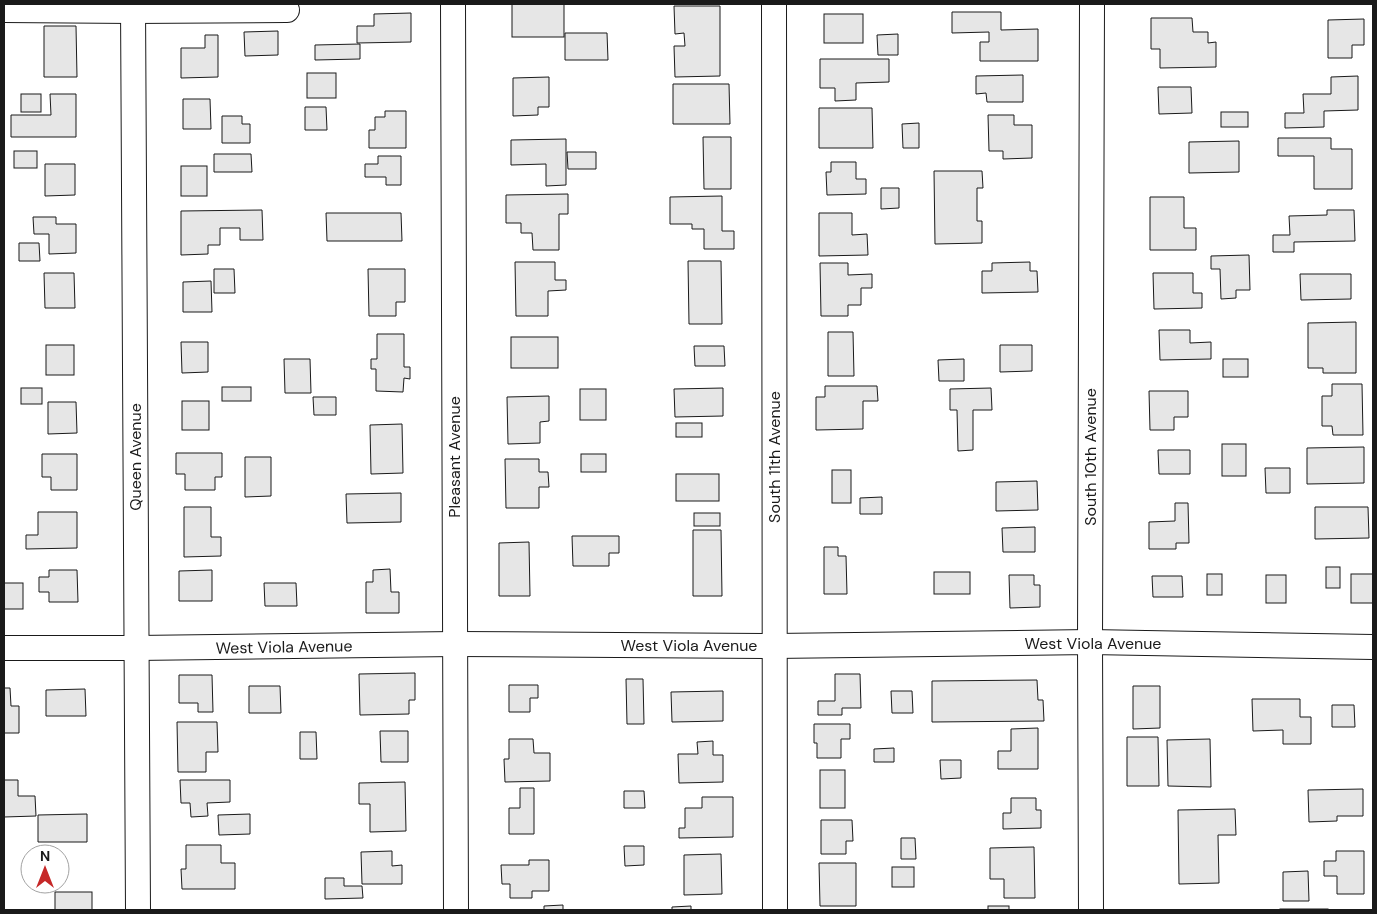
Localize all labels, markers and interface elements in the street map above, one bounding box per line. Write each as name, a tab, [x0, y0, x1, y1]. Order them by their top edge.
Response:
street label: South 10th Avenue	[1080, 388, 1101, 526]
street label: South 11th Avenue	[764, 391, 785, 523]
street label: Pleasant Avenue	[444, 396, 465, 518]
street label: Queen Avenue	[125, 403, 146, 511]
street label: West Viola Avenue	[1025, 633, 1161, 654]
street label: West Viola Avenue	[215, 635, 353, 659]
street label: West Viola Avenue	[621, 635, 757, 656]
north arrow	[20, 844, 70, 894]
text: N	[40, 847, 50, 865]

